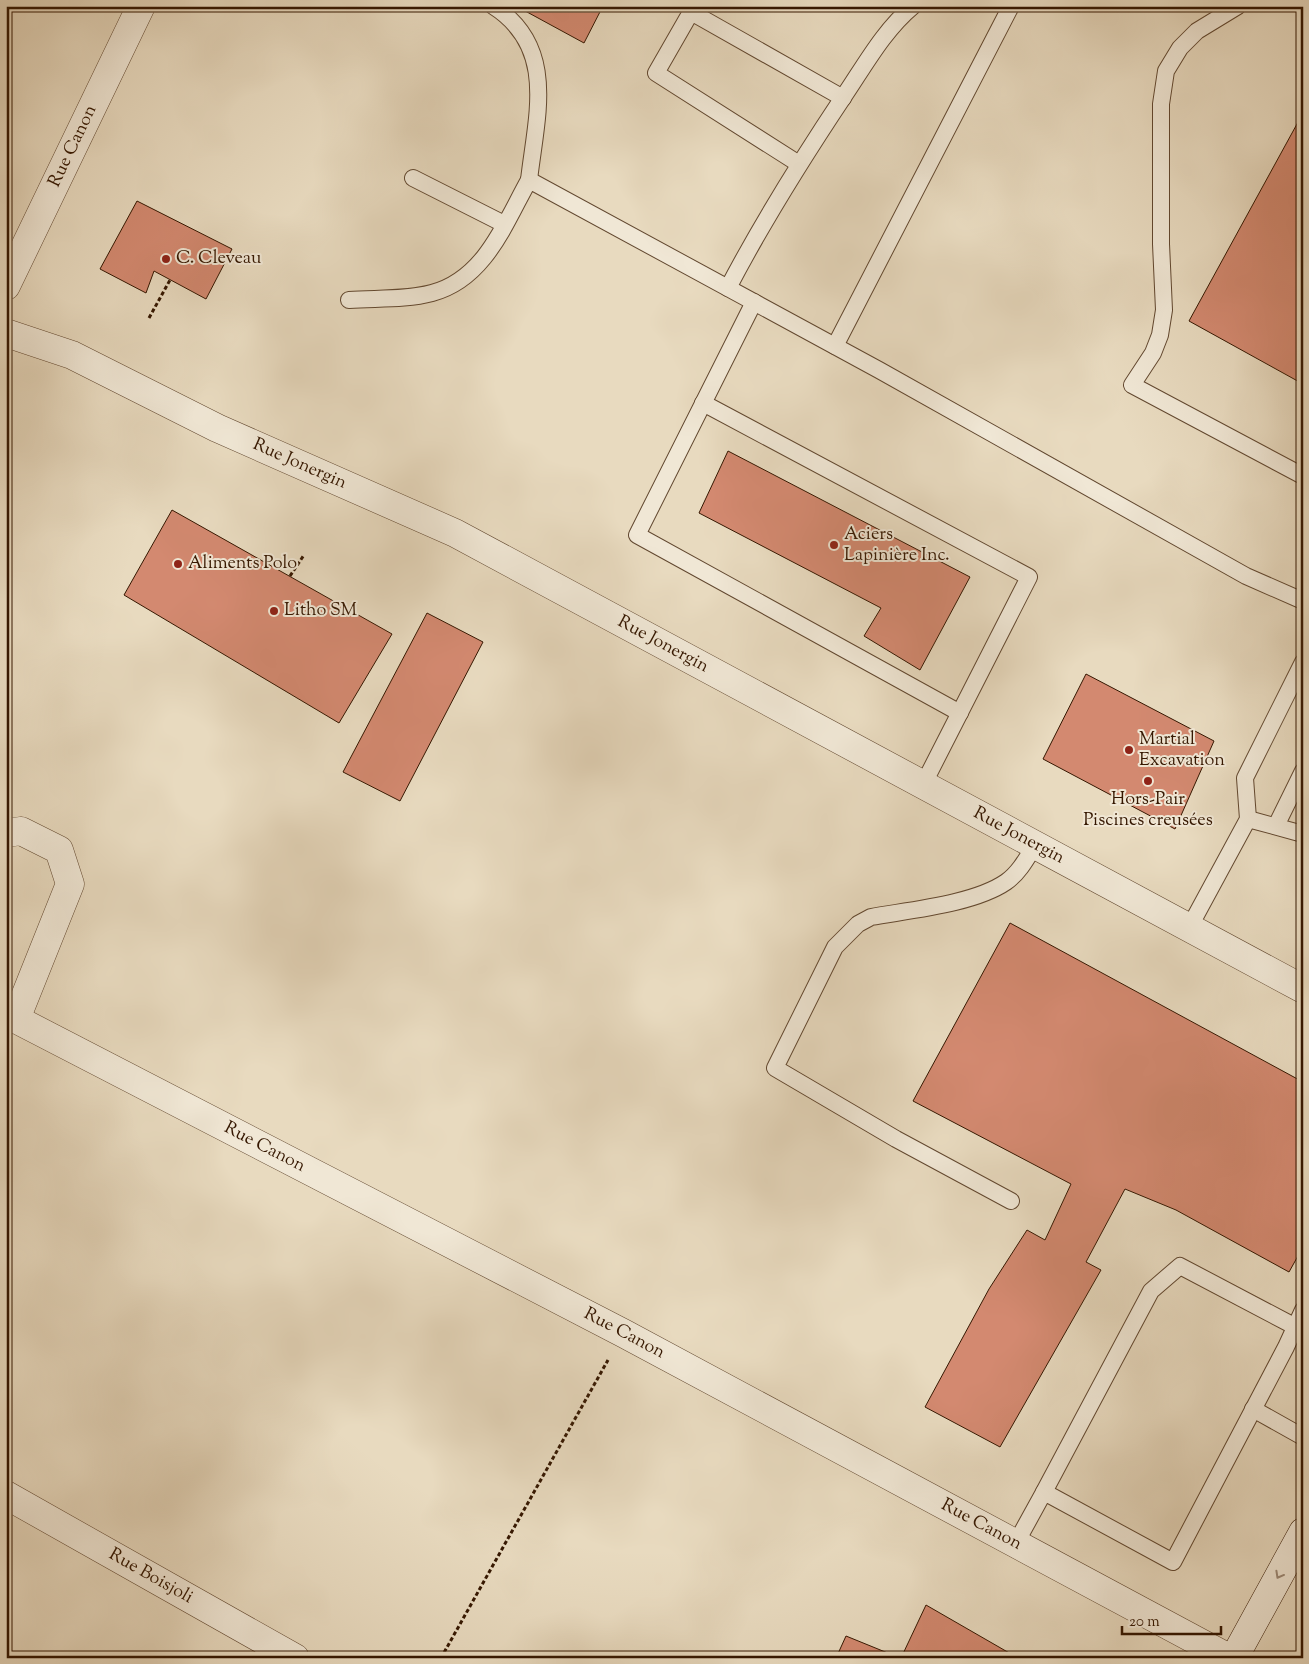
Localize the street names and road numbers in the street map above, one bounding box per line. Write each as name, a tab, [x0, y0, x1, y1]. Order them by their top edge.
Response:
street label: Rue Canon	[42, 101, 104, 192]
street label: Rue Jonergin	[248, 432, 351, 497]
street label: Rue Jonergin	[612, 610, 713, 680]
street label: Rue Jonergin	[968, 801, 1069, 871]
street label: Rue Canon	[219, 1116, 310, 1180]
street label: Rue Canon	[579, 1302, 670, 1366]
street label: Rue Canon	[936, 1493, 1027, 1558]
street label: Rue Boisjoli	[104, 1542, 198, 1611]

